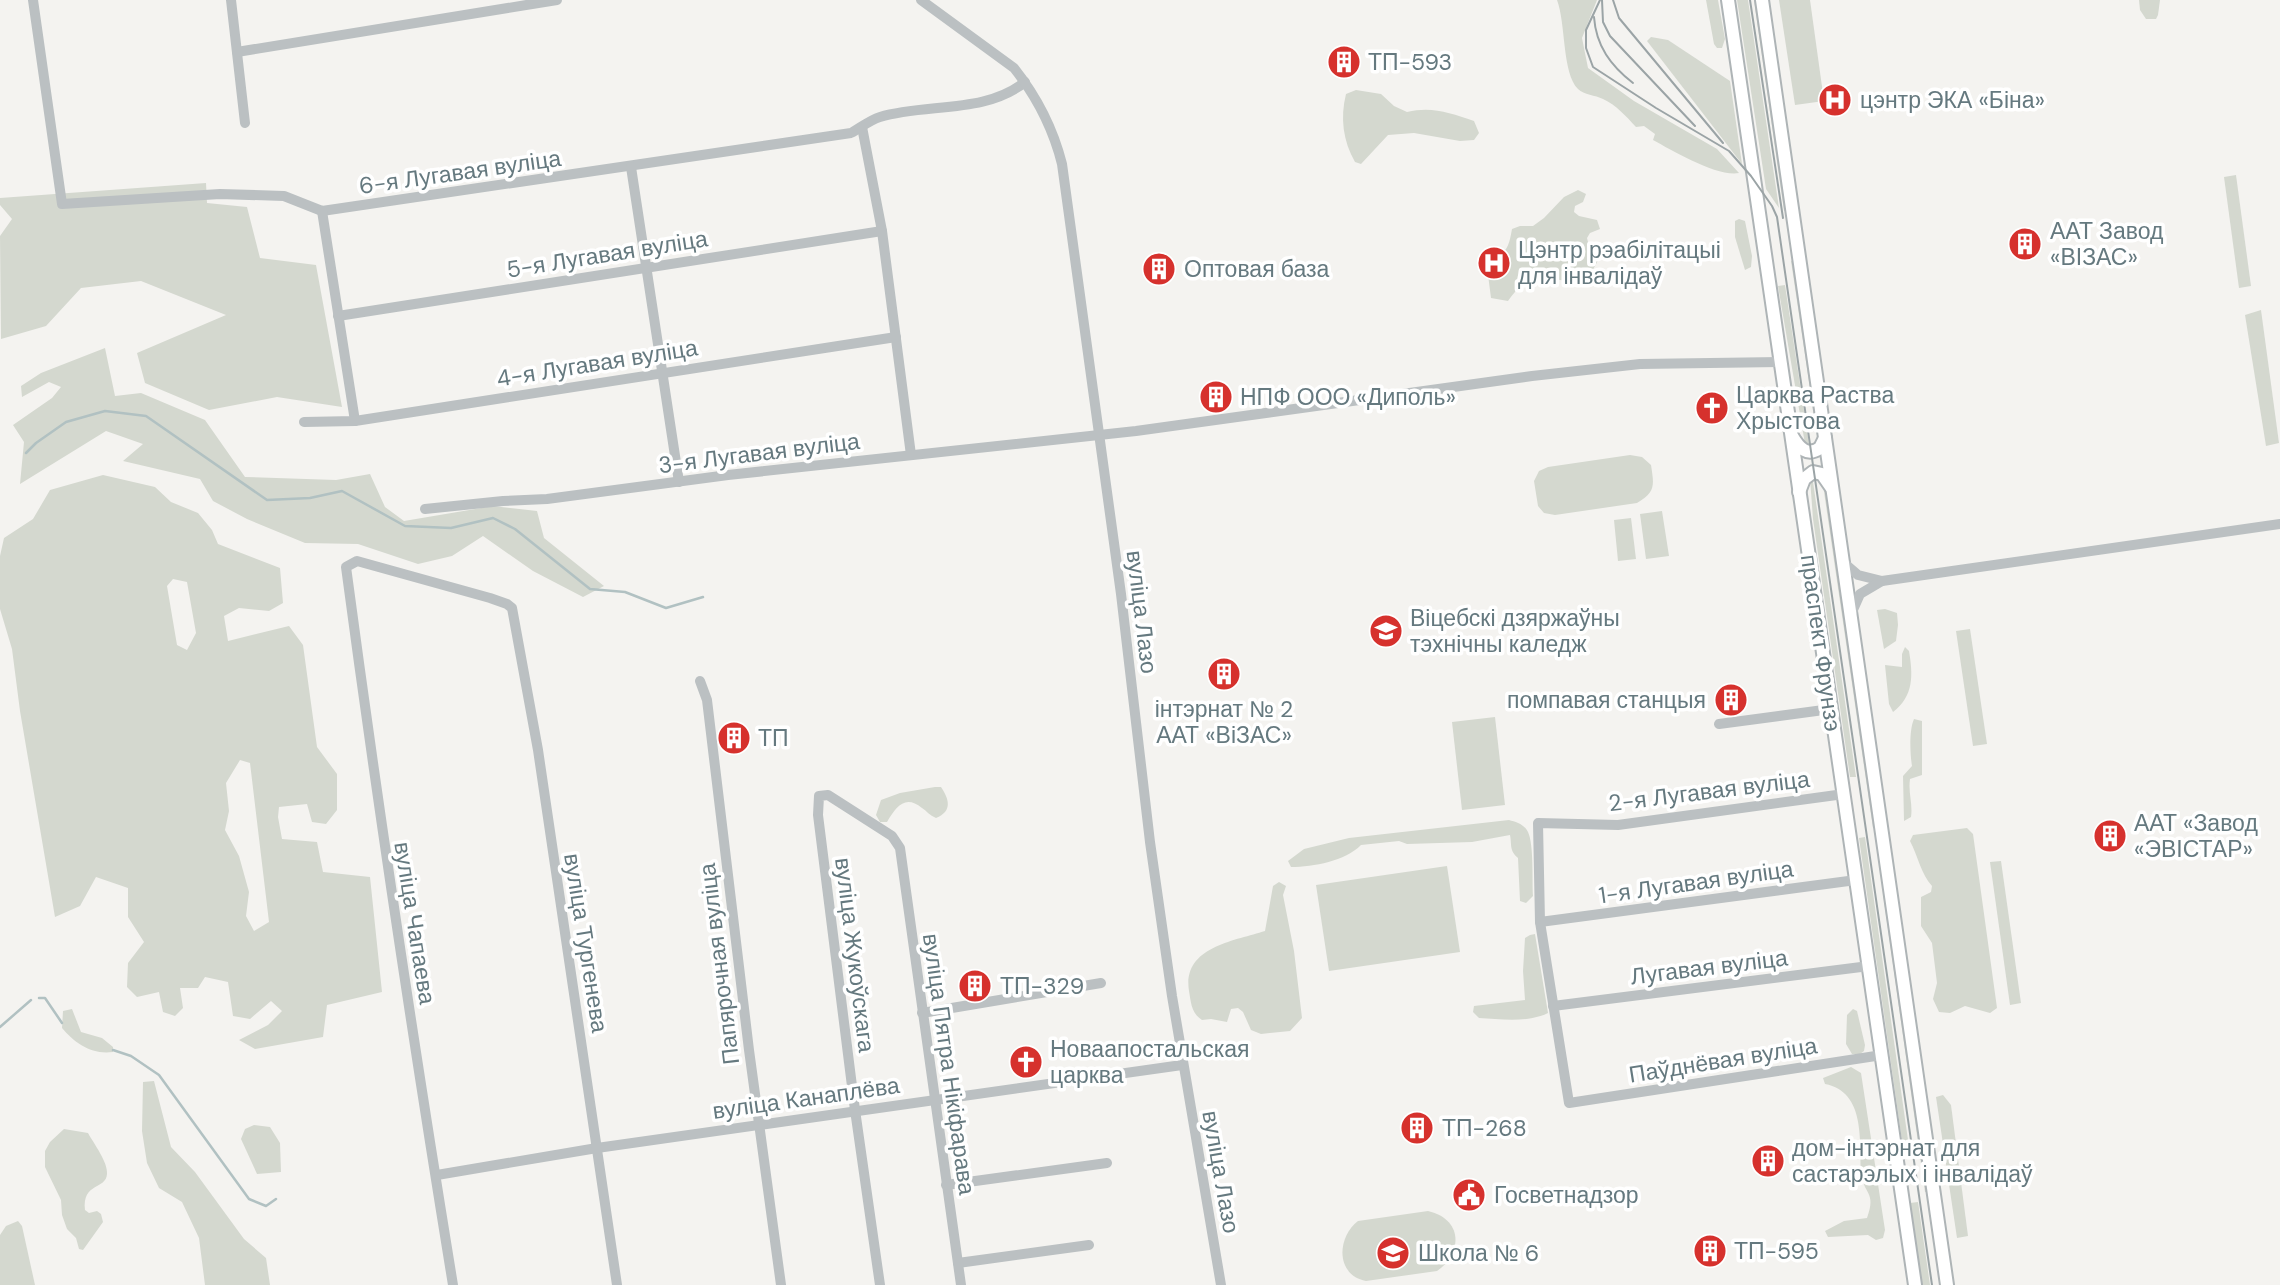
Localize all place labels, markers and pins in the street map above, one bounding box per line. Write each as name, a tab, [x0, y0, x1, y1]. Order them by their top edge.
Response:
building icon: ТП-593	[1325, 43, 1363, 81]
place label: ТП-593	[1368, 47, 1452, 77]
hospital icon: цэнтр ЭКА «Біна»	[1816, 81, 1854, 119]
place label: цэнтр ЭКА «Біна»	[1860, 85, 2045, 115]
place label: ААТ Завод «ВІЗАС»	[2050, 216, 2164, 272]
building icon: ААТ Завод «ВІЗАС»	[2006, 225, 2044, 263]
place label: Цэнтр рэабілітацыі для інвалідаў	[1518, 235, 1721, 291]
hospital icon: Цэнтр рэабілітацыі для інвалідаў	[1475, 244, 1513, 282]
building icon: Оптовая база	[1140, 250, 1178, 288]
place label: Оптовая база	[1184, 254, 1329, 284]
building icon: НПФ ООО «Диполь»	[1197, 378, 1235, 416]
place label: Царква Раства Хрыстова	[1736, 380, 1894, 436]
place label: НПФ ООО «Диполь»	[1240, 382, 1456, 412]
church icon: Царква Раства Хрыстова	[1693, 389, 1731, 427]
place label: Віцебскі дзяржаўны тэхнічны каледж	[1410, 603, 1620, 659]
school or university icon: Віцебскі дзяржаўны тэхнічны каледж	[1367, 612, 1405, 650]
building icon: інтэрнат № 2 ААТ «ВіЗАС»	[1205, 655, 1243, 693]
building icon: помпавая станцыя	[1712, 681, 1750, 719]
place label: помпавая станцыя	[1507, 685, 1706, 715]
place label: інтэрнат № 2 ААТ «ВіЗАС»	[1155, 694, 1293, 750]
building icon: ТП	[715, 719, 753, 757]
place label: ТП	[758, 723, 789, 753]
place label: ААТ «Завод «ЭВІСТАР»	[2134, 808, 2258, 864]
building icon: ААТ «Завод «ЭВІСТАР»	[2091, 817, 2129, 855]
building icon: ТП-329	[956, 967, 994, 1005]
place label: ТП-329	[1000, 971, 1084, 1001]
place label: Новаапостальская царква	[1050, 1034, 1249, 1090]
church icon: Новаапостальская царква	[1007, 1043, 1045, 1081]
building icon: ТП-268	[1398, 1109, 1436, 1147]
place label: ТП-268	[1442, 1113, 1527, 1143]
place label: дом-інтэрнат для састарэлых і інвалідаў	[1792, 1133, 2033, 1189]
building icon: дом-інтэрнат для састарэлых і інвалідаў	[1749, 1142, 1787, 1180]
public building icon: Госветнадзор	[1450, 1176, 1488, 1214]
place label: Госветнадзор	[1494, 1180, 1639, 1210]
building icon: ТП-595	[1691, 1232, 1729, 1270]
school or university icon: Школа № 6	[1374, 1234, 1412, 1272]
place label: ТП-595	[1734, 1236, 1819, 1266]
place label: Школа № 6	[1418, 1238, 1539, 1268]

